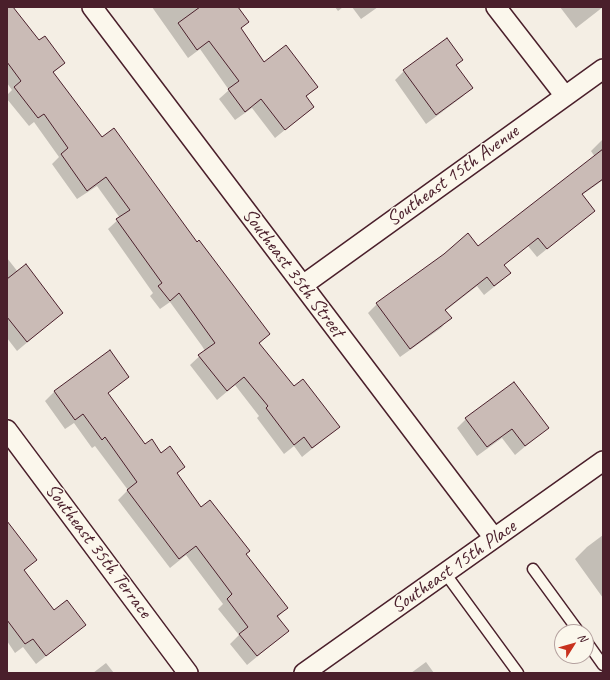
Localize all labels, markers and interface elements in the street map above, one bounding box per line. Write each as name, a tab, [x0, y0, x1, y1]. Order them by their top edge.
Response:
street label: Southeast 15th Avenue	[382, 120, 524, 232]
street label: Southeast 35th Street	[237, 204, 349, 342]
street label: Southeast 35th Terrace	[40, 479, 156, 623]
street label: Southeast 15th Place	[387, 515, 521, 619]
north arrow	[554, 624, 594, 664]
text: N	[575, 630, 590, 644]

